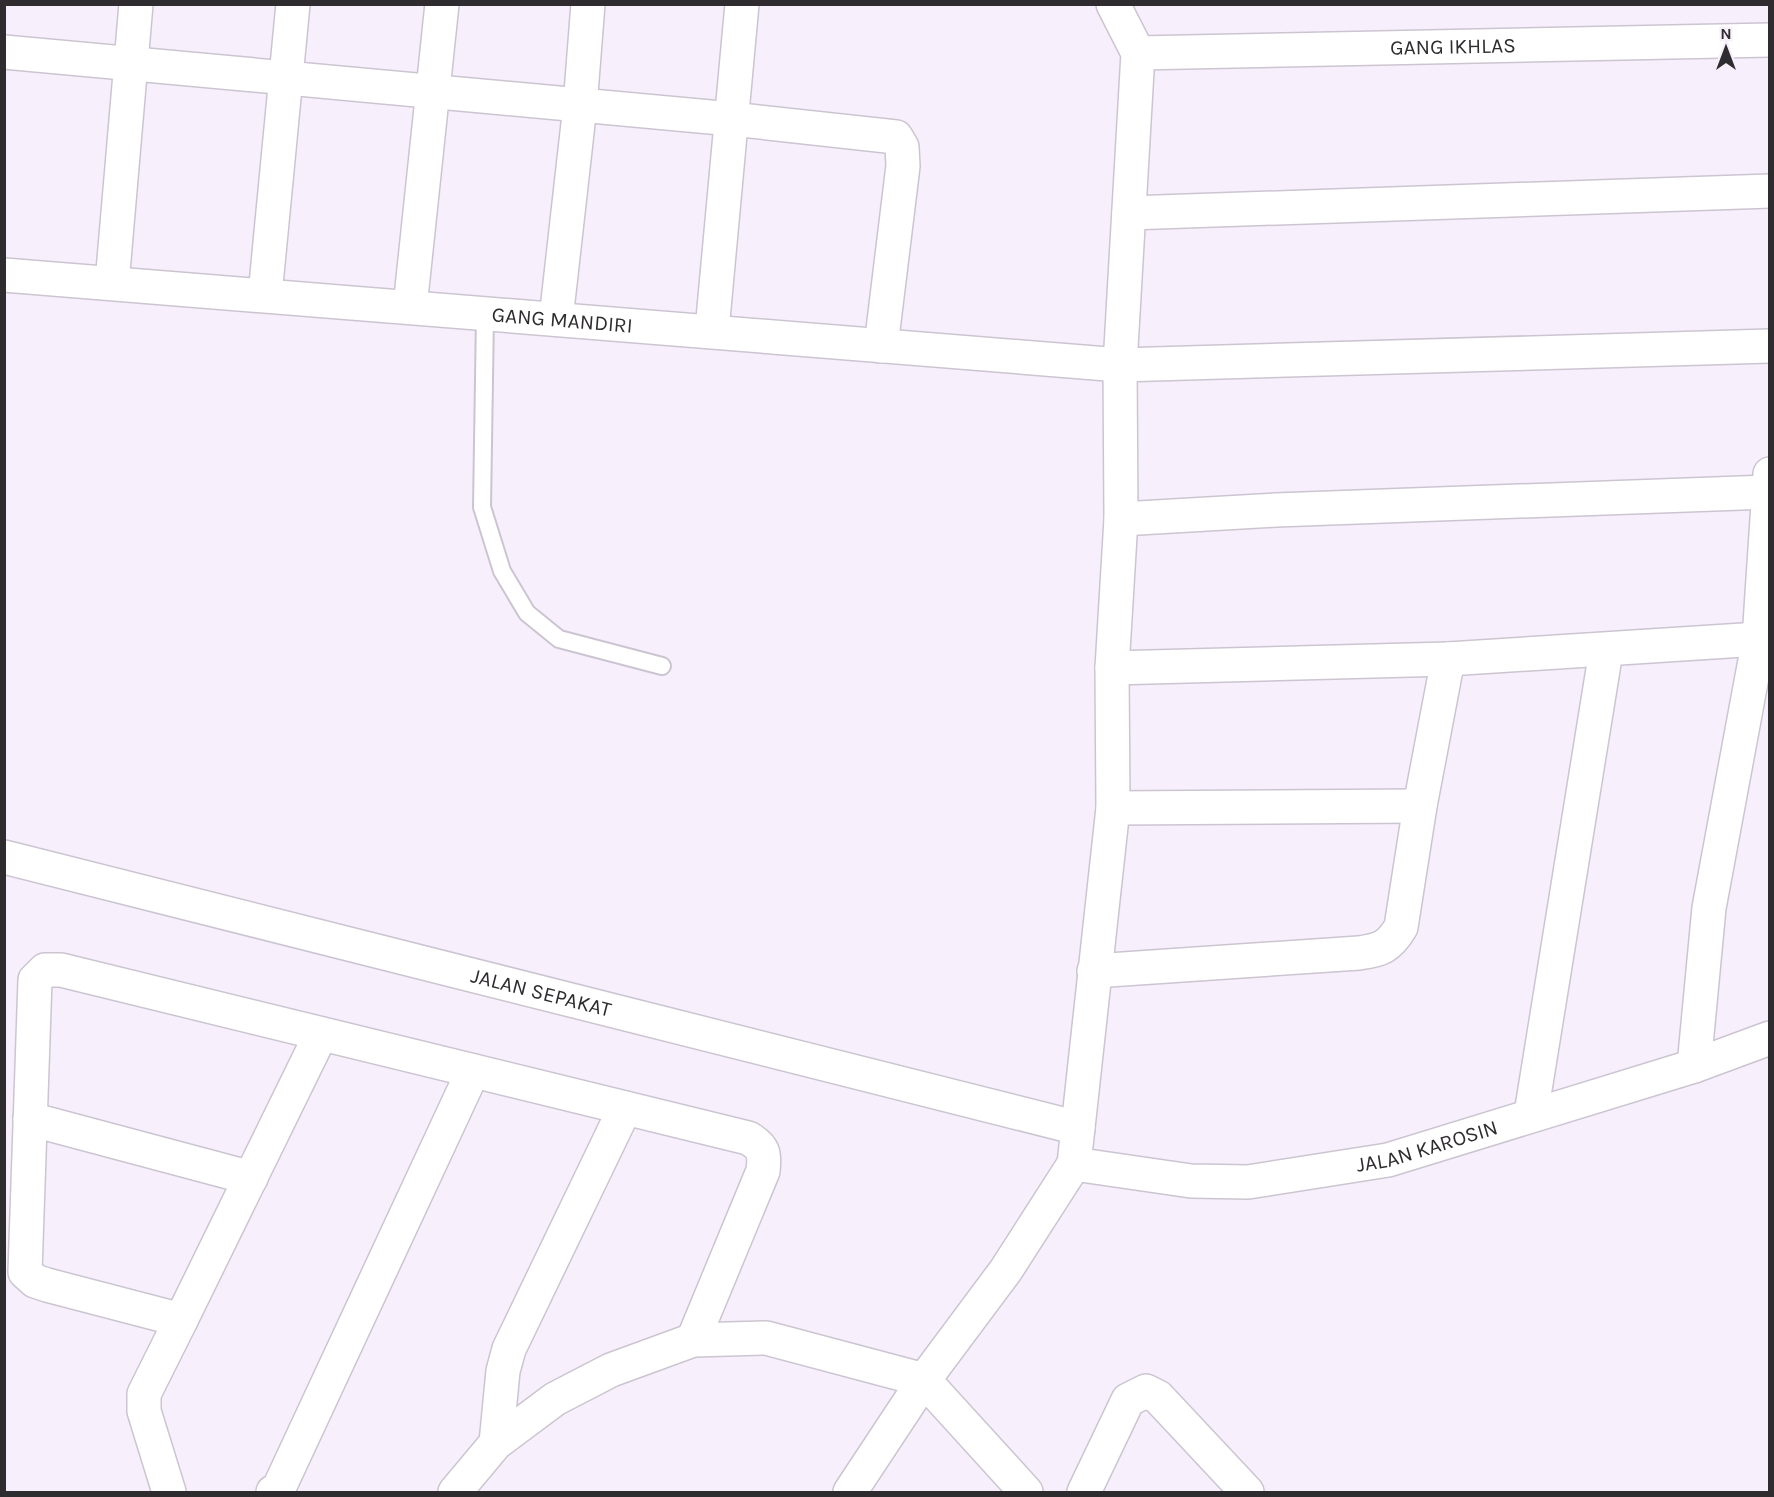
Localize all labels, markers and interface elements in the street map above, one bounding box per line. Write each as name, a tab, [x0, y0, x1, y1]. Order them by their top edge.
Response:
north arrow	[1696, 18, 1756, 78]
text: N	[1720, 24, 1732, 43]
street label: GANG IKHLAS	[1390, 33, 1516, 60]
street label: GANG MANDIRI	[491, 302, 634, 338]
street label: JALAN SEPAKAT	[469, 963, 614, 1022]
street label: JALAN KAROSIN	[1355, 1115, 1501, 1177]

